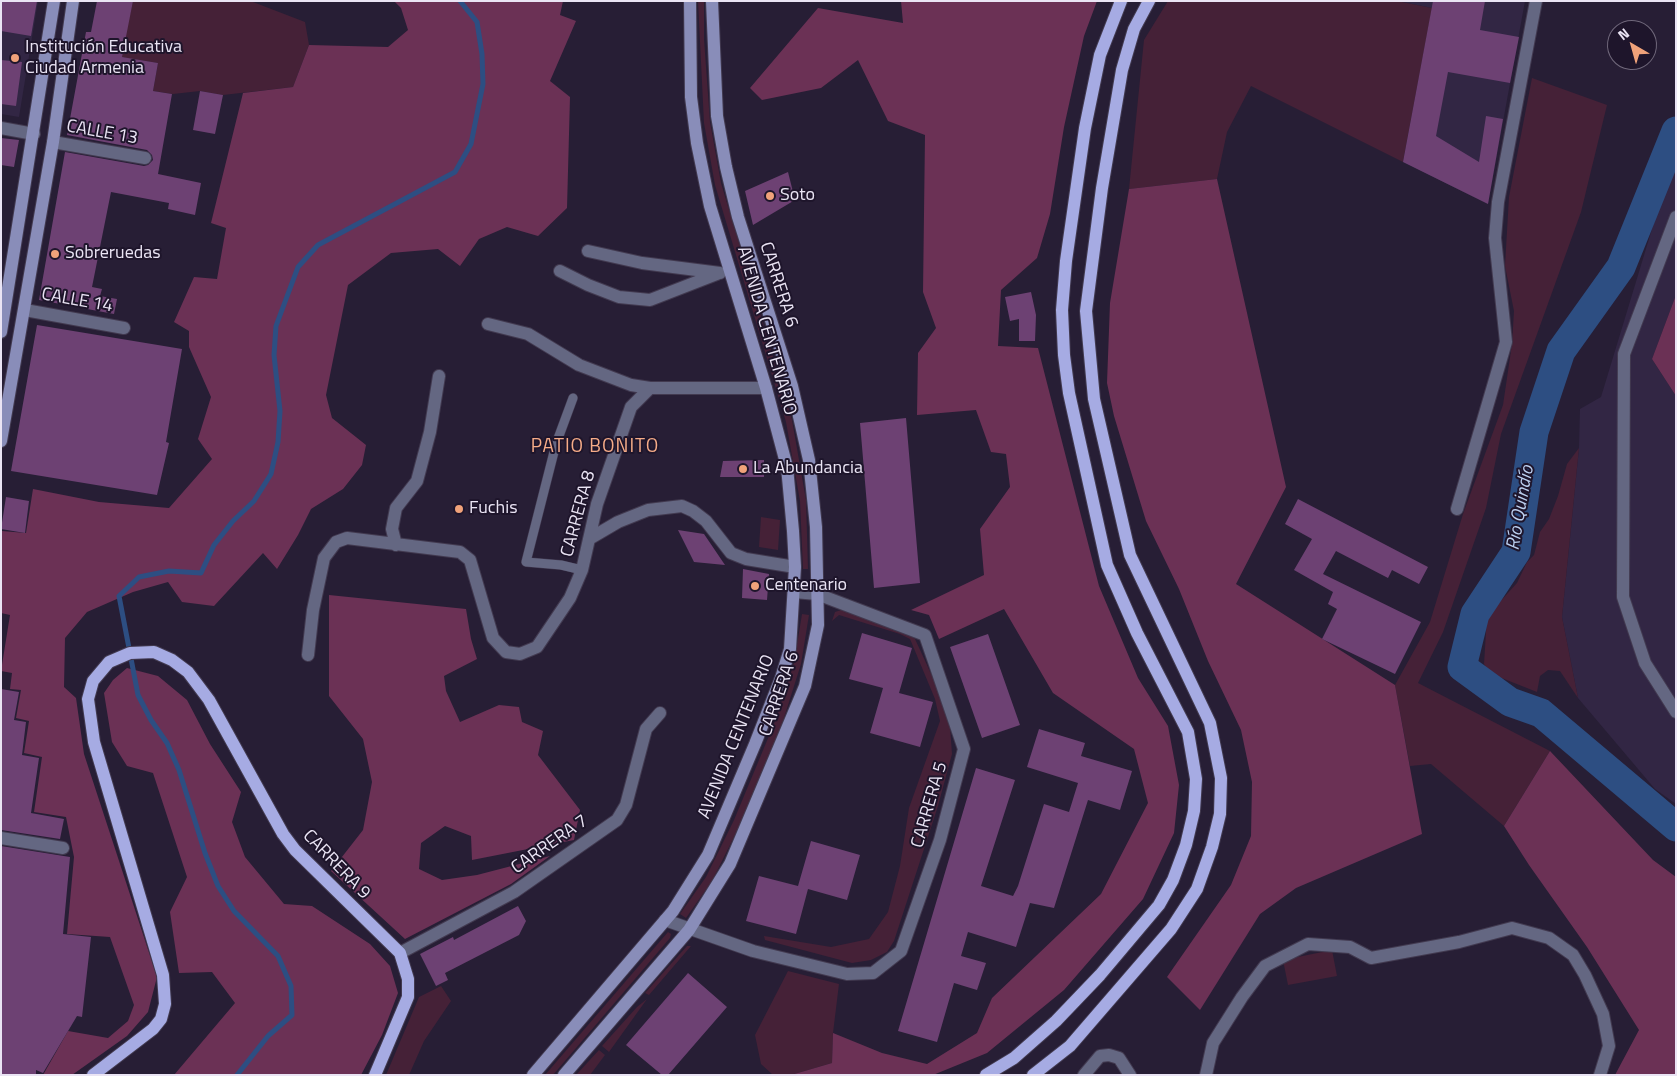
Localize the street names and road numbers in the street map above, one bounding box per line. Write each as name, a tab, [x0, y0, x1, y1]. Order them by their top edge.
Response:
street label: CALLE 13	[65, 116, 139, 150]
street label: CARRERA 6	[754, 240, 802, 330]
street label: AVENIDA CENTENARIO	[732, 244, 800, 418]
street label: CALLE 14	[40, 284, 114, 318]
street label: CARRERA 8	[557, 469, 601, 559]
street label: CARRERA 6	[755, 649, 805, 739]
street label: AVENIDA CENTENARIO	[694, 652, 780, 822]
street label: CARRERA 5	[907, 760, 953, 850]
street label: CARRERA 7	[508, 811, 592, 879]
street label: CARRERA 9	[298, 826, 374, 904]

